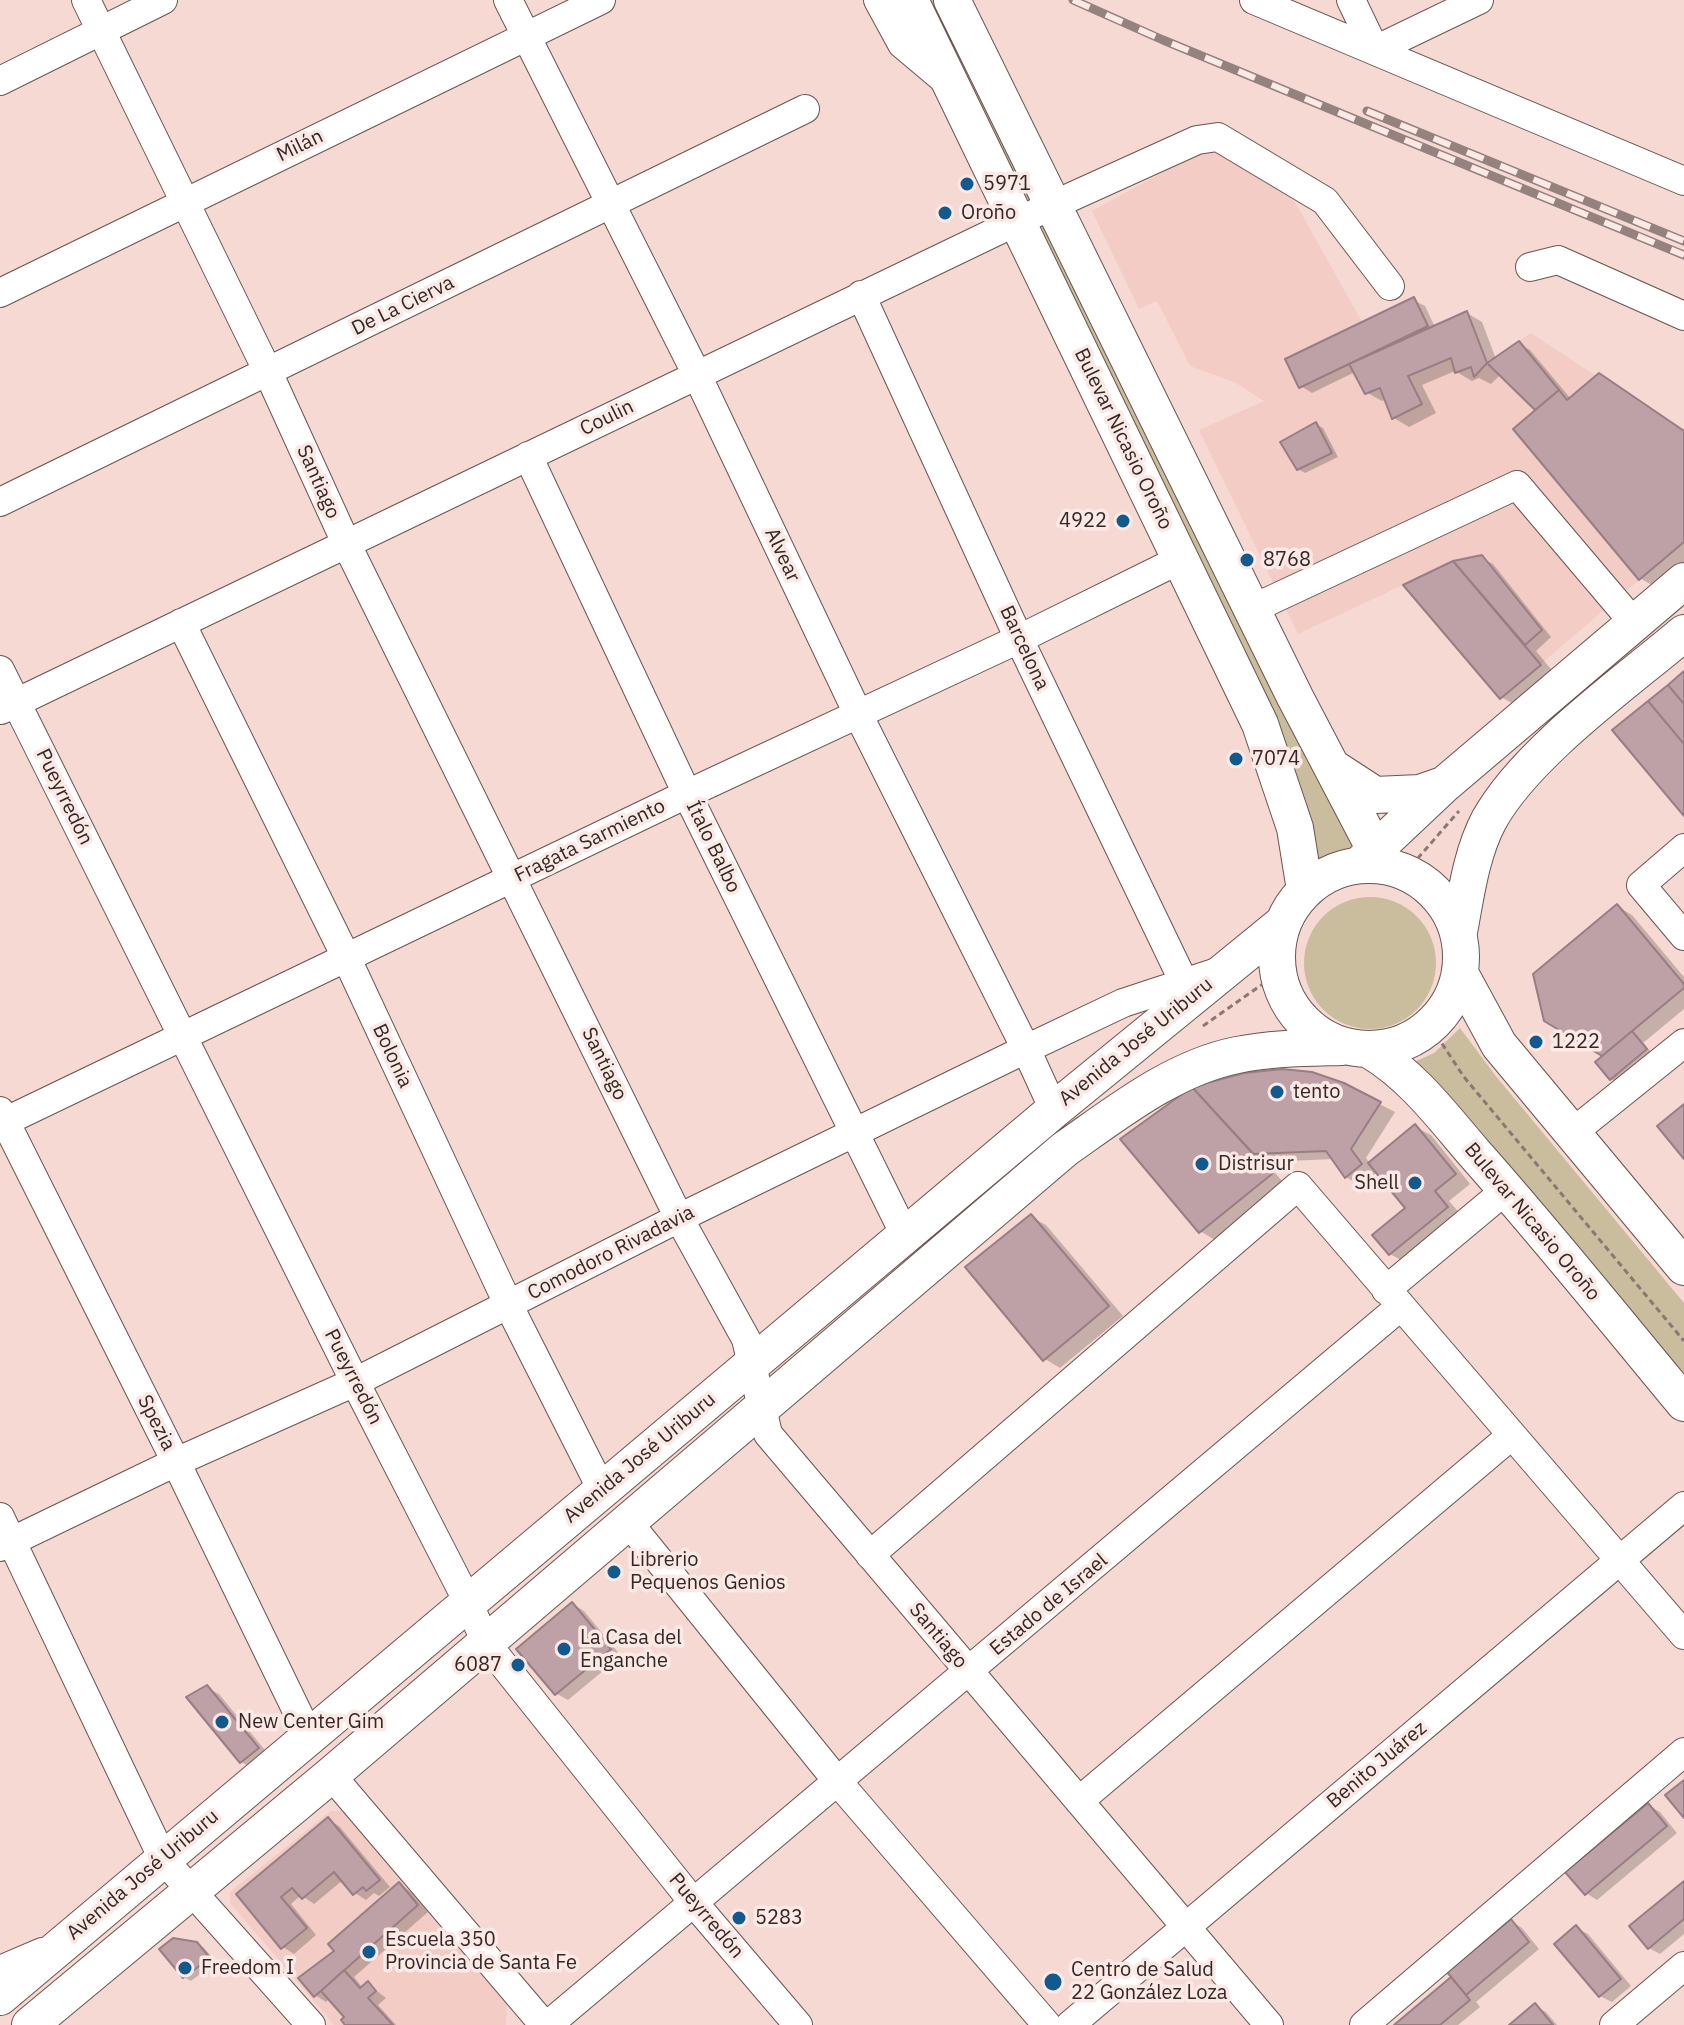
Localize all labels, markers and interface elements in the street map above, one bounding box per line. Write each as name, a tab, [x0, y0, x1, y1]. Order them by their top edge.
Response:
street label: Milán	[273, 125, 327, 167]
place label: 5971	[983, 172, 1031, 196]
marker: 5971	[958, 175, 976, 193]
place label: Oroño	[961, 201, 1016, 225]
marker: Oroño	[936, 204, 954, 222]
street label: De La Cierva	[348, 271, 458, 341]
street label: Bulevar Nicasio Oroño	[1069, 344, 1177, 534]
street label: Coulin	[576, 395, 638, 441]
street label: Santiago	[291, 441, 345, 523]
place label: 4922	[1059, 509, 1107, 533]
marker: 4922	[1114, 512, 1132, 530]
street label: Alvear	[759, 524, 805, 586]
place label: 8768	[1263, 548, 1311, 572]
marker: 8768	[1238, 551, 1256, 569]
street label: Barcelona	[994, 602, 1054, 694]
street label: Pueyrredón	[30, 745, 98, 849]
place label: 7074	[1252, 747, 1300, 771]
marker: 7074	[1227, 750, 1245, 768]
street label: Fragata Sarmiento	[511, 794, 669, 888]
street label: Ítalo Balbo	[681, 797, 745, 897]
street label: Avenida José Uriburu	[1054, 973, 1218, 1111]
street label: Bolonia	[367, 1020, 417, 1092]
street label: Santiago	[576, 1024, 632, 1104]
place label: 1222	[1552, 1030, 1600, 1054]
marker: 1222	[1527, 1033, 1545, 1051]
place label: tento	[1293, 1080, 1340, 1104]
marker: tento	[1268, 1083, 1286, 1101]
street label: Bulevar Nicasio Oroño	[1459, 1138, 1605, 1306]
place label: Distrisur	[1218, 1152, 1294, 1176]
marker: Distrisur	[1193, 1155, 1211, 1173]
place label: Shell	[1354, 1171, 1399, 1195]
marker: Shell	[1406, 1174, 1424, 1192]
street label: Comodoro Rivadavia	[524, 1201, 698, 1305]
street label: Pueyrredón	[319, 1325, 387, 1429]
street label: Avenida José Uriburu	[559, 1387, 721, 1529]
street label: Spezia	[132, 1391, 180, 1455]
place label: Librerio Pequenos Genios	[630, 1548, 786, 1595]
street label: Estado de Israel	[985, 1549, 1113, 1661]
marker: Librerio Pequenos Genios	[605, 1563, 623, 1581]
street label: Santiago	[904, 1598, 972, 1674]
place label: La Casa del Enganche	[580, 1626, 682, 1673]
marker: La Casa del Enganche	[555, 1640, 573, 1658]
place label: 6087	[454, 1653, 502, 1677]
marker: 6087	[509, 1656, 527, 1674]
place label: New Center Gim	[238, 1710, 384, 1734]
marker: New Center Gim	[213, 1713, 231, 1731]
street label: Benito Juárez	[1322, 1716, 1432, 1814]
street label: Avenida José Uriburu	[62, 1804, 224, 1946]
street label: Pueyrredón	[663, 1868, 749, 1964]
place label: 5283	[755, 1906, 803, 1930]
marker: 5283	[730, 1909, 748, 1927]
place label: Escuela 350 Provincia de Santa Fe	[385, 1928, 577, 1975]
marker: Escuela 350 Provincia de Santa Fe	[360, 1943, 378, 1961]
place label: Freedom I	[201, 1956, 294, 1980]
place label: Centro de Salud 22 González Loza	[1071, 1958, 1227, 2005]
marker: Freedom I	[176, 1959, 194, 1977]
marker: Centro de Salud 22 González Loza	[1042, 1971, 1064, 1993]

